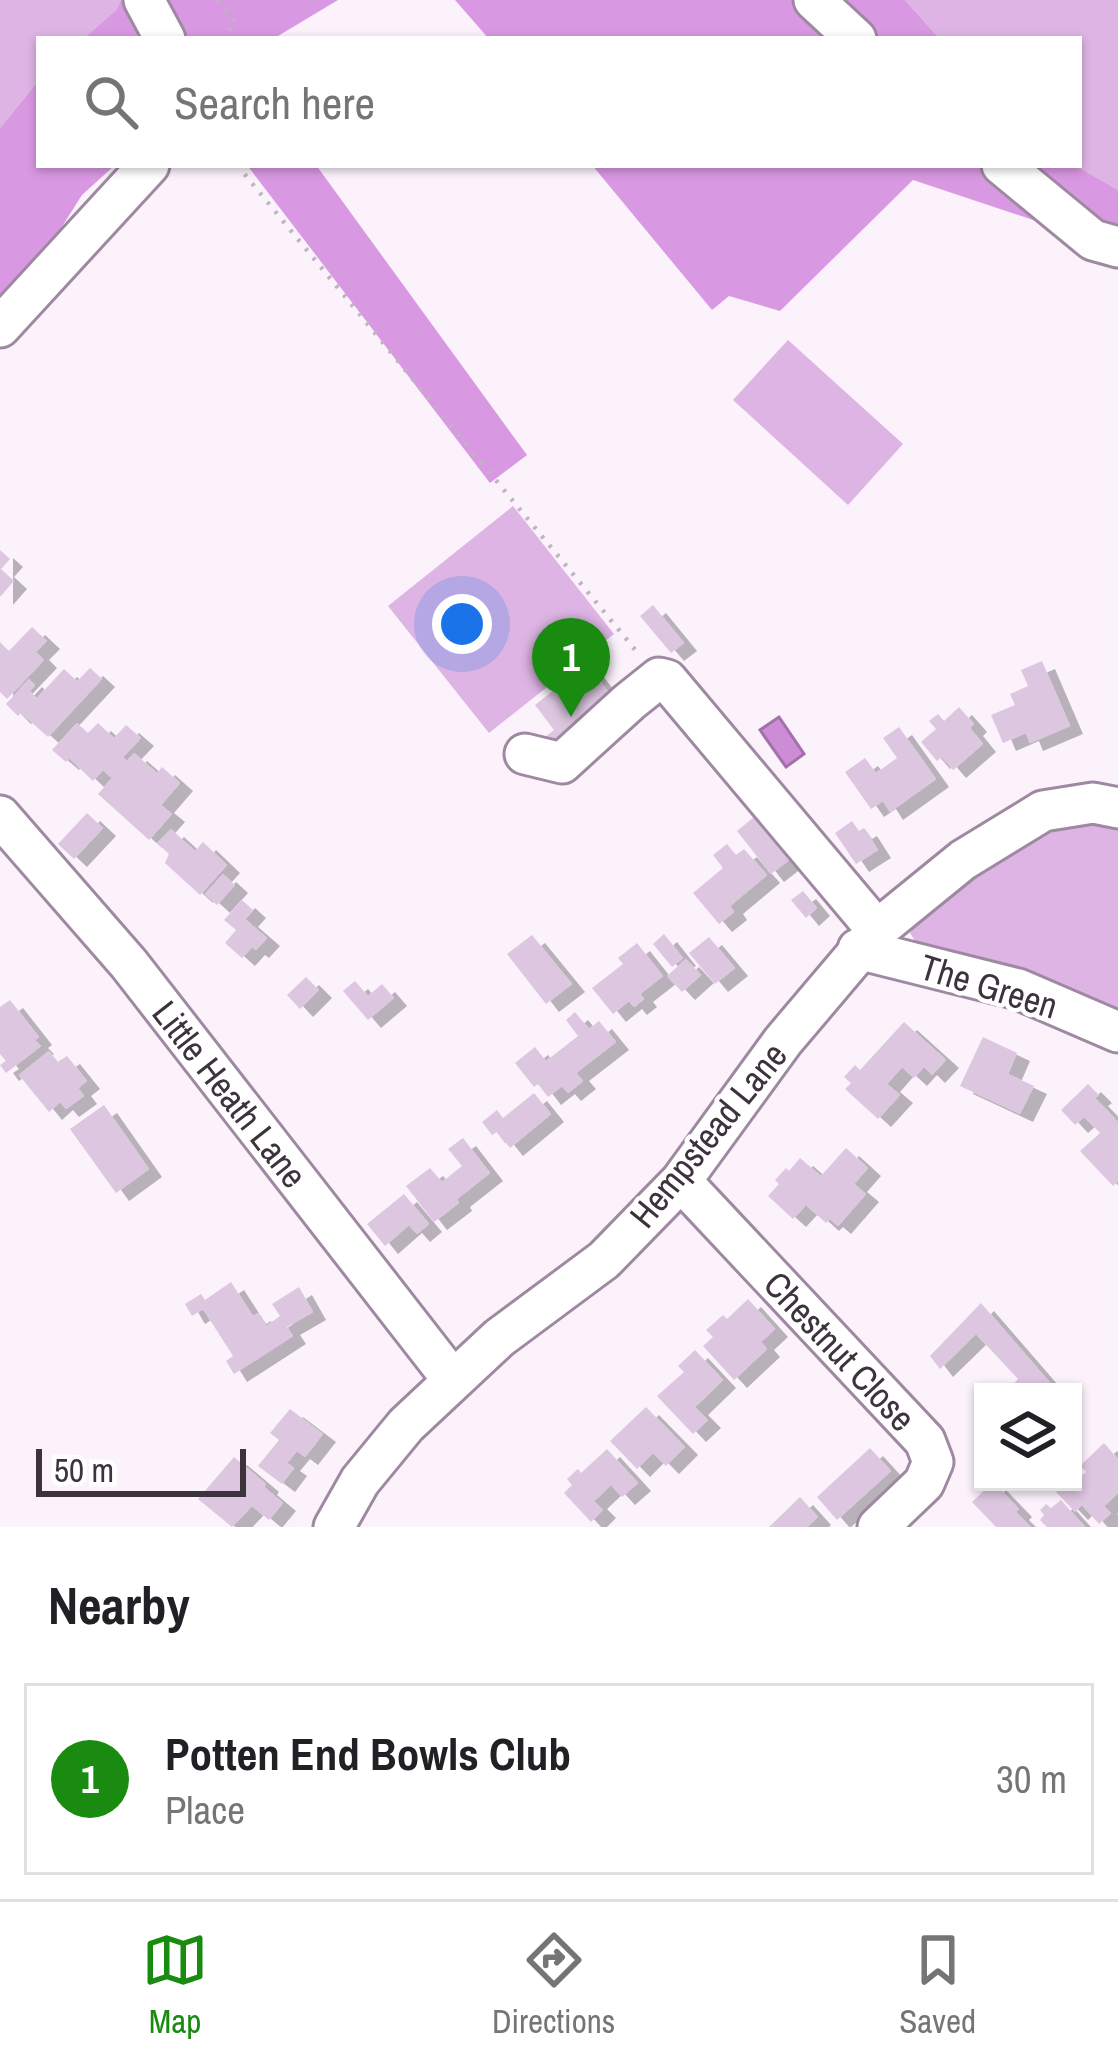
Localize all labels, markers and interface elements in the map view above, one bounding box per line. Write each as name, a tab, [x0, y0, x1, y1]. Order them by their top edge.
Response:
search box	[36, 36, 1082, 168]
icon: search	[78, 69, 144, 135]
text: Search here	[174, 72, 375, 133]
your location	[432, 594, 492, 654]
pin: 1	[532, 618, 610, 717]
street label: The Green	[915, 942, 1063, 1030]
street label: Little Heath Lane	[142, 991, 318, 1197]
street label: Hempstead Lane	[619, 1033, 797, 1237]
street label: Chestnut Close	[754, 1261, 926, 1441]
map controls	[974, 1383, 1082, 1491]
button: layers	[974, 1383, 1082, 1491]
scale bar	[36, 1443, 246, 1496]
text: 50 m	[54, 1448, 114, 1492]
text: Nearby	[48, 1571, 190, 1640]
text: Potten End Bowls Club	[165, 1723, 571, 1784]
text: 1	[81, 1753, 99, 1805]
text: 30 m	[996, 1753, 1067, 1805]
text: Place	[165, 1784, 245, 1836]
tab: Map	[142, 1927, 208, 2043]
tab: Directions	[492, 1927, 615, 2043]
tab: Saved	[899, 1927, 976, 2043]

